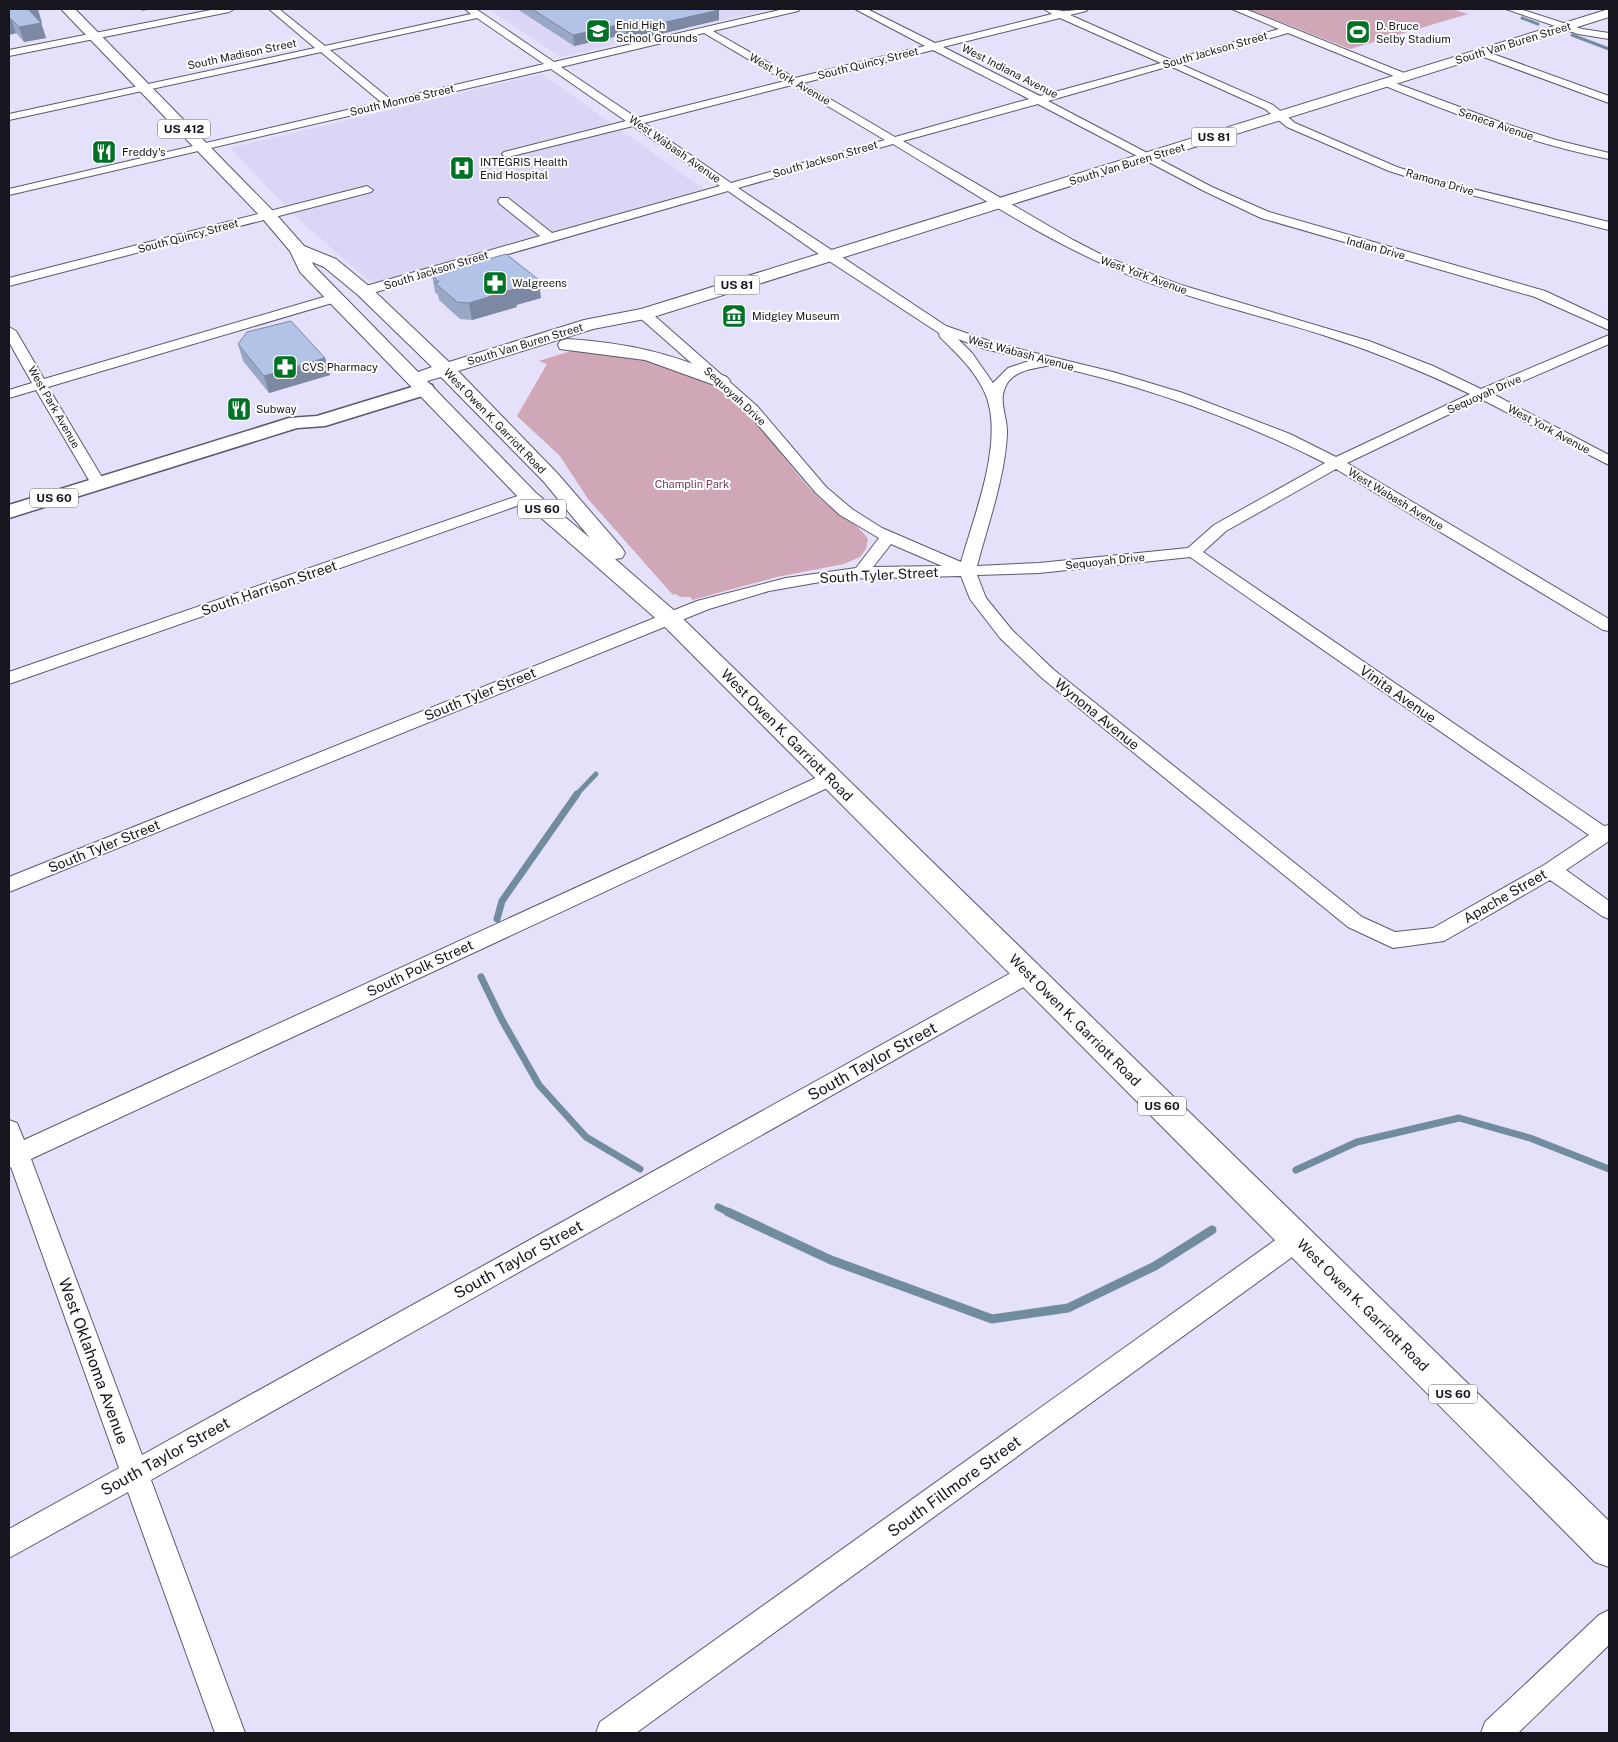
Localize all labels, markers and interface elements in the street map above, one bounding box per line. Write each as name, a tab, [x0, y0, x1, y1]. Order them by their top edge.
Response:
school or university icon: Enid High School Grounds	[585, 18, 611, 44]
place label: Enid High School Grounds	[616, 19, 698, 44]
sports icon: D. Bruce Selby Stadium	[1345, 19, 1371, 45]
place label: D. Bruce Selby Stadium	[1376, 20, 1451, 45]
street label: South Van Buren Street	[1454, 20, 1572, 66]
street label: South Jackson Street	[1161, 29, 1269, 71]
street label: South Madison Street	[186, 37, 298, 71]
street label: West Indiana Avenue	[960, 42, 1060, 100]
street label: South Quincy Street	[816, 45, 920, 81]
street label: West York Avenue	[747, 51, 833, 107]
street label: South Monroe Street	[349, 82, 455, 118]
street label: Seneca Avenue	[1457, 106, 1535, 142]
street label: West Wabash Avenue	[627, 113, 723, 185]
road number: US 412	[158, 120, 210, 138]
road number: US 81	[1192, 128, 1236, 146]
street label: South Jackson Street	[771, 138, 879, 180]
restaurant icon: Freddy's	[91, 139, 117, 165]
street label: South Van Buren Street	[1068, 141, 1186, 187]
place label: Freddy's	[122, 146, 166, 158]
hospital icon: INTEGRIS Health Enid Hospital	[449, 155, 475, 181]
place label: INTEGRIS Health Enid Hospital	[480, 156, 568, 181]
street label: Ramona Drive	[1404, 167, 1476, 197]
street label: South Quincy Street	[136, 217, 240, 255]
street label: Indian Drive	[1345, 234, 1407, 262]
street label: South Jackson Street	[382, 248, 490, 292]
street label: West York Avenue	[1099, 254, 1189, 296]
pharmacy icon: Walgreens	[482, 270, 508, 296]
road number: US 81	[714, 276, 760, 294]
place label: Walgreens	[512, 277, 567, 289]
museum icon: Midgley Museum	[721, 303, 747, 329]
place label: Midgley Museum	[752, 310, 839, 322]
street label: South Van Buren Street	[466, 321, 584, 367]
street label: West Wabash Avenue	[967, 333, 1075, 373]
pharmacy icon: CVS Pharmacy	[272, 354, 298, 380]
place label: CVS Pharmacy	[302, 361, 378, 373]
street label: West Park Avenue	[26, 364, 82, 450]
street label: Sequoyah Drive	[702, 364, 768, 428]
street label: West Owen K. Garriott Road	[442, 366, 548, 476]
street label: Sequoyah Drive	[1445, 372, 1523, 416]
restaurant icon: Subway	[226, 396, 252, 422]
street label: West York Avenue	[1506, 402, 1592, 456]
place label: Subway	[256, 403, 297, 415]
street label: West Wabash Avenue	[1346, 466, 1446, 532]
park label: Champlin Park	[655, 478, 729, 490]
road number: US 60	[30, 488, 78, 508]
road number: US 60	[518, 499, 566, 518]
street label: Sequoyah Drive	[1065, 551, 1145, 571]
street label: South Harrison Street	[199, 557, 339, 619]
street label: South Tyler Street	[819, 564, 939, 586]
street label: Vinita Avenue	[1357, 662, 1439, 726]
street label: South Tyler Street	[422, 664, 538, 724]
street label: West Owen K. Garriott Road	[718, 666, 856, 804]
street label: Wynona Avenue	[1052, 675, 1143, 753]
street label: South Tyler Street	[46, 816, 162, 876]
street label: Apache Street	[1460, 866, 1550, 926]
street label: South Polk Street	[364, 936, 476, 1000]
street label: West Owen K. Garriott Road	[1006, 951, 1144, 1089]
street label: South Taylor Street	[804, 1018, 940, 1105]
road number: US 60	[1138, 1096, 1186, 1116]
street label: South Taylor Street	[450, 1216, 586, 1303]
street label: West Owen K. Garriott Road	[1294, 1236, 1432, 1374]
street label: West Oklahoma Avenue	[55, 1275, 132, 1447]
road number: US 60	[1429, 1385, 1477, 1404]
street label: South Taylor Street	[97, 1413, 233, 1500]
street label: South Fillmore Street	[884, 1432, 1025, 1541]

